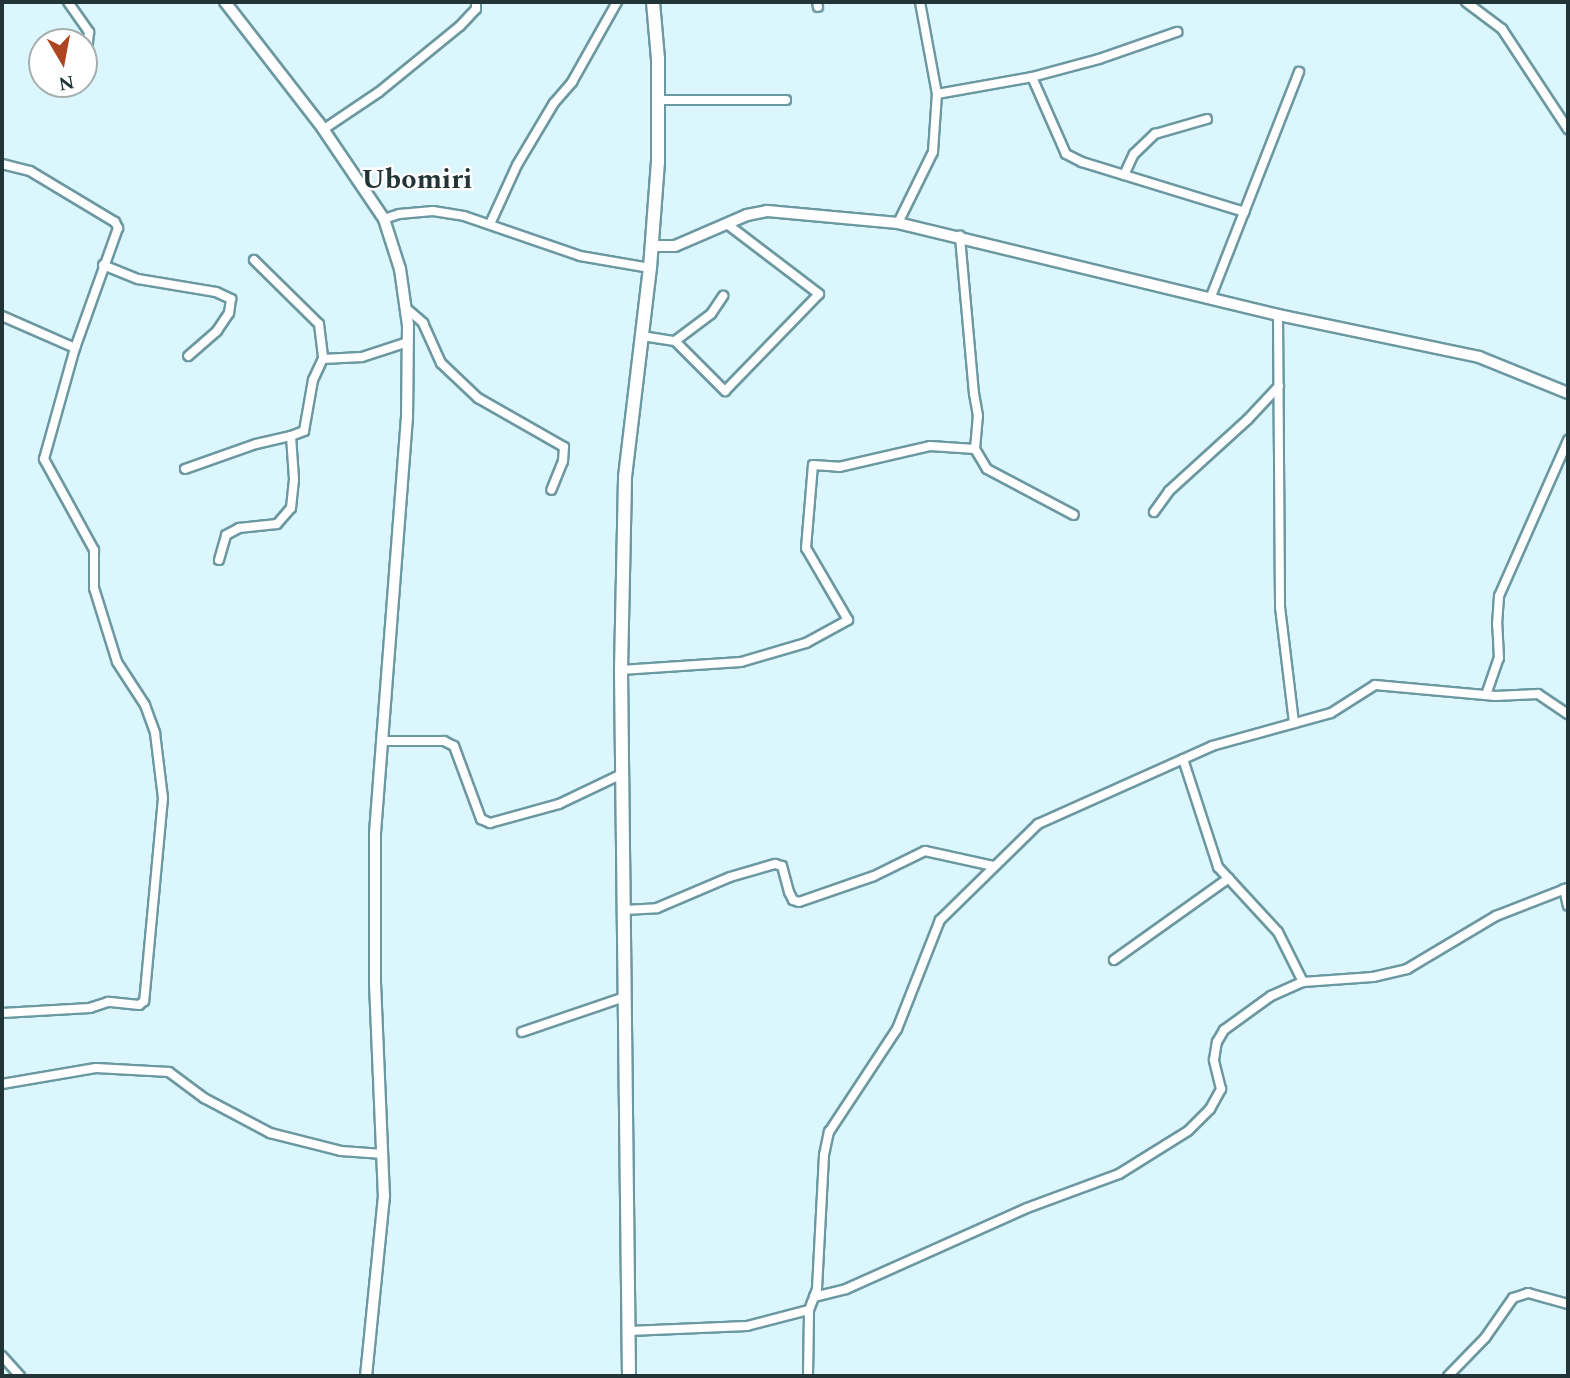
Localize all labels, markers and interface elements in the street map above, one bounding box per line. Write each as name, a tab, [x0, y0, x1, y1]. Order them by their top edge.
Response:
north arrow	[28, 28, 98, 98]
text: N	[56, 67, 77, 98]
district label: Ubomiri	[362, 163, 472, 197]

